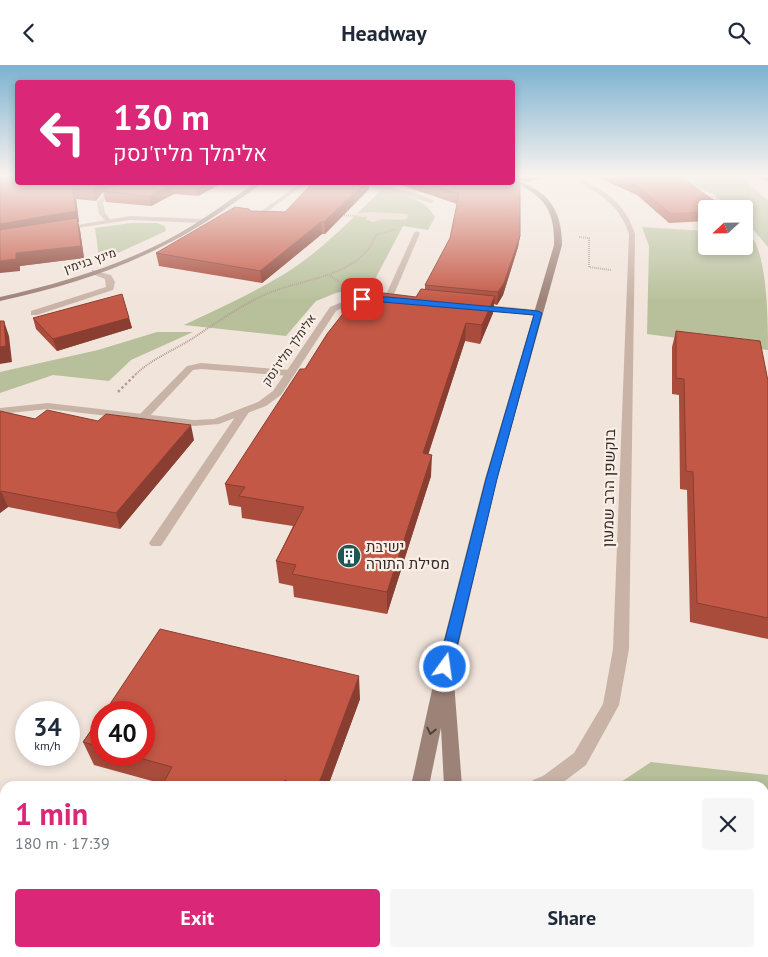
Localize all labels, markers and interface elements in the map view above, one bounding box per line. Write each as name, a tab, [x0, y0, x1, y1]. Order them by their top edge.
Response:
icon: back	[15, 19, 43, 47]
text: Headway	[341, 19, 427, 47]
icon: search	[725, 19, 753, 47]
text: 130 m	[113, 94, 210, 140]
icon: left	[30, 100, 95, 165]
text: אלימלך מליז'נסק	[113, 139, 267, 167]
north arrow	[698, 200, 752, 255]
map controls	[698, 200, 753, 255]
street label: מינץ בנימין	[62, 245, 118, 276]
pin	[341, 278, 383, 320]
icon: arrive	[348, 285, 376, 313]
street label: אלימלך מליז'נסק	[258, 311, 319, 388]
street label: בוקשפן הרב שמעון	[598, 429, 619, 547]
place label: ישיבת מסילת התורה	[366, 537, 449, 573]
building icon: ישיבת מסילת התורה	[336, 543, 362, 569]
position arrow	[418, 640, 470, 692]
speed limit sign: 40	[90, 701, 155, 766]
text: 34	[33, 711, 62, 743]
one-way arrow	[426, 727, 437, 736]
text: km/h	[34, 738, 61, 753]
text: 1 min	[15, 794, 88, 833]
button: close	[702, 798, 754, 850]
text: 180 m · 17:39	[15, 833, 110, 853]
button: Exit	[15, 889, 380, 947]
button: Share	[390, 889, 754, 947]

